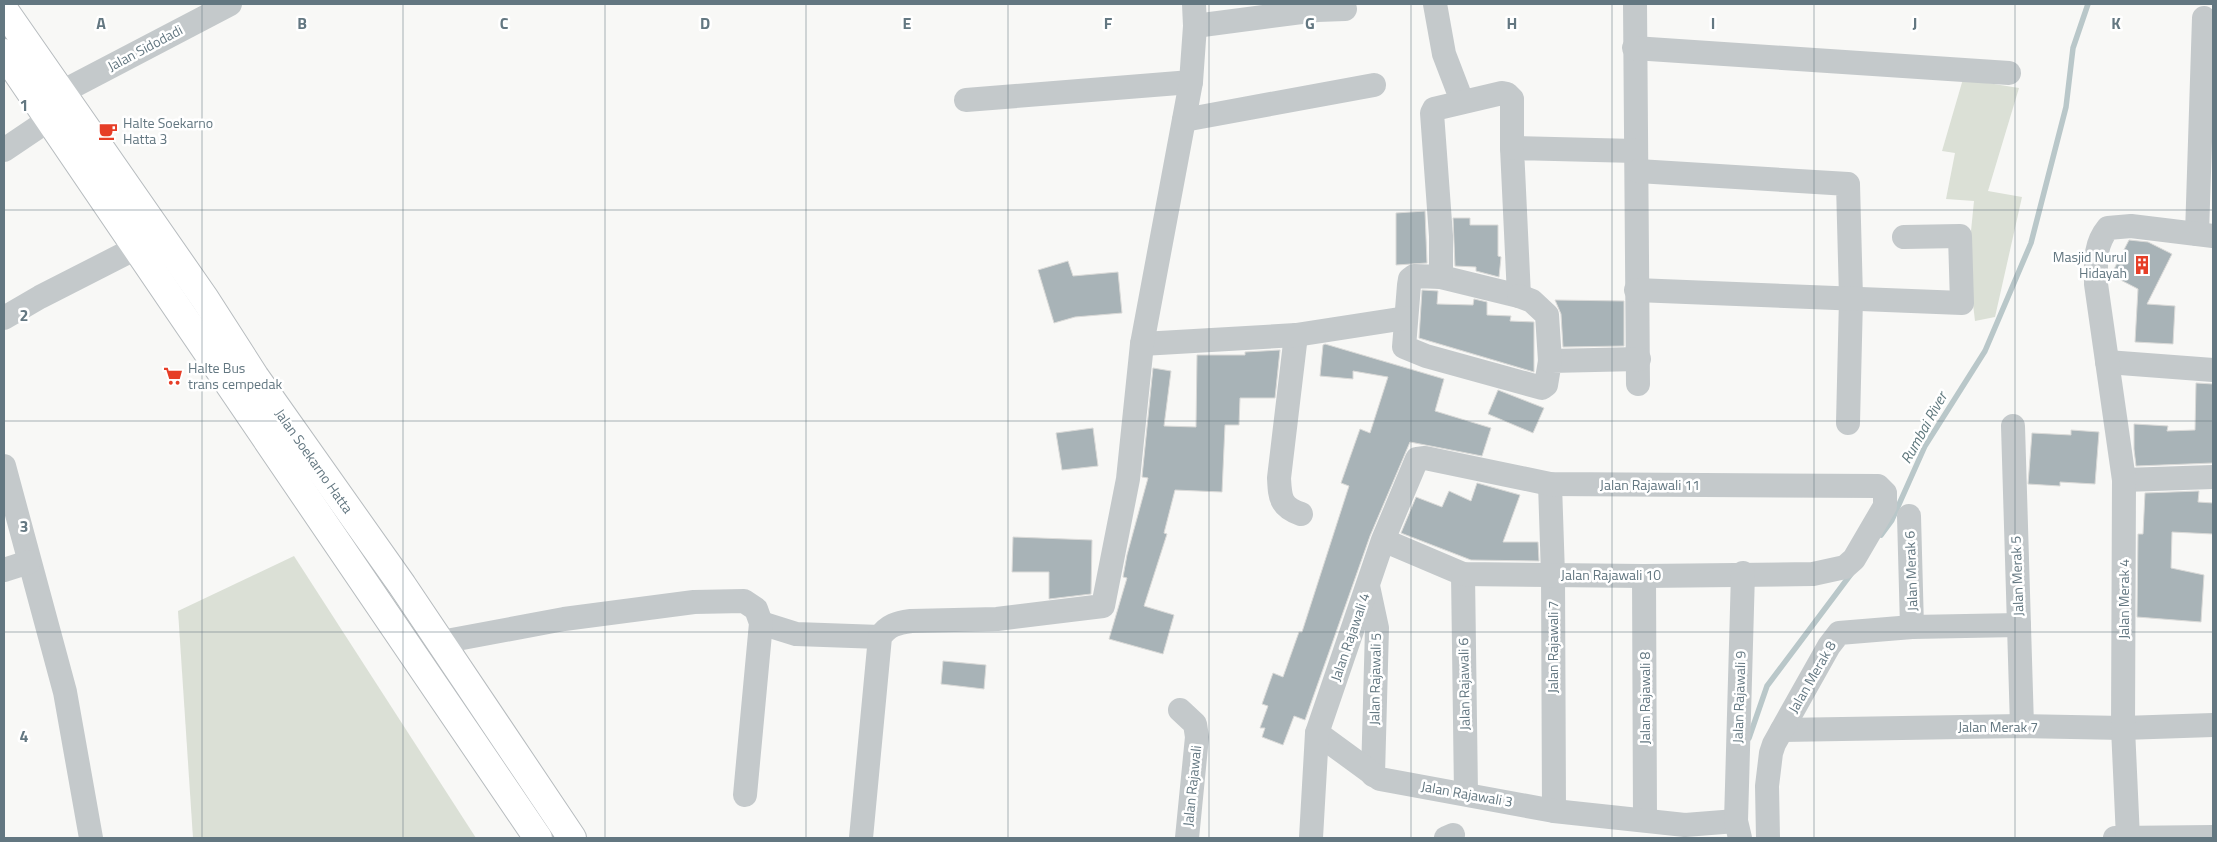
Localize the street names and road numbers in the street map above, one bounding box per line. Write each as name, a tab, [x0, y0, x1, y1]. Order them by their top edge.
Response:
street label: Jalan Sidodadi	[104, 19, 186, 76]
street label: Jalan Soekarno Hatta	[270, 404, 359, 517]
street label: Jalan Rajawali 11	[1600, 474, 1700, 495]
street label: Jalan Merak 6	[1899, 530, 1922, 611]
street label: Jalan Merak 5	[2005, 535, 2028, 616]
street label: Jalan Merak 4	[2113, 559, 2134, 639]
street label: Jalan Rajawali 10	[1561, 564, 1661, 585]
street label: Jalan Rajawali 4	[1325, 590, 1375, 684]
street label: Jalan Rajawali 7	[1542, 601, 1563, 693]
street label: Jalan Rajawali 5	[1363, 632, 1386, 725]
street label: Jalan Rajawali 6	[1452, 637, 1475, 730]
street label: Jalan Merak 8	[1782, 637, 1841, 717]
street label: Jalan Rajawali 9	[1726, 650, 1751, 744]
street label: Jalan Rajawali 8	[1634, 652, 1655, 744]
street label: Jalan Merak 7	[1958, 716, 2038, 737]
street label: Jalan Rajawali	[1177, 744, 1206, 828]
street label: Jalan Rajawali 3	[1420, 775, 1514, 812]

